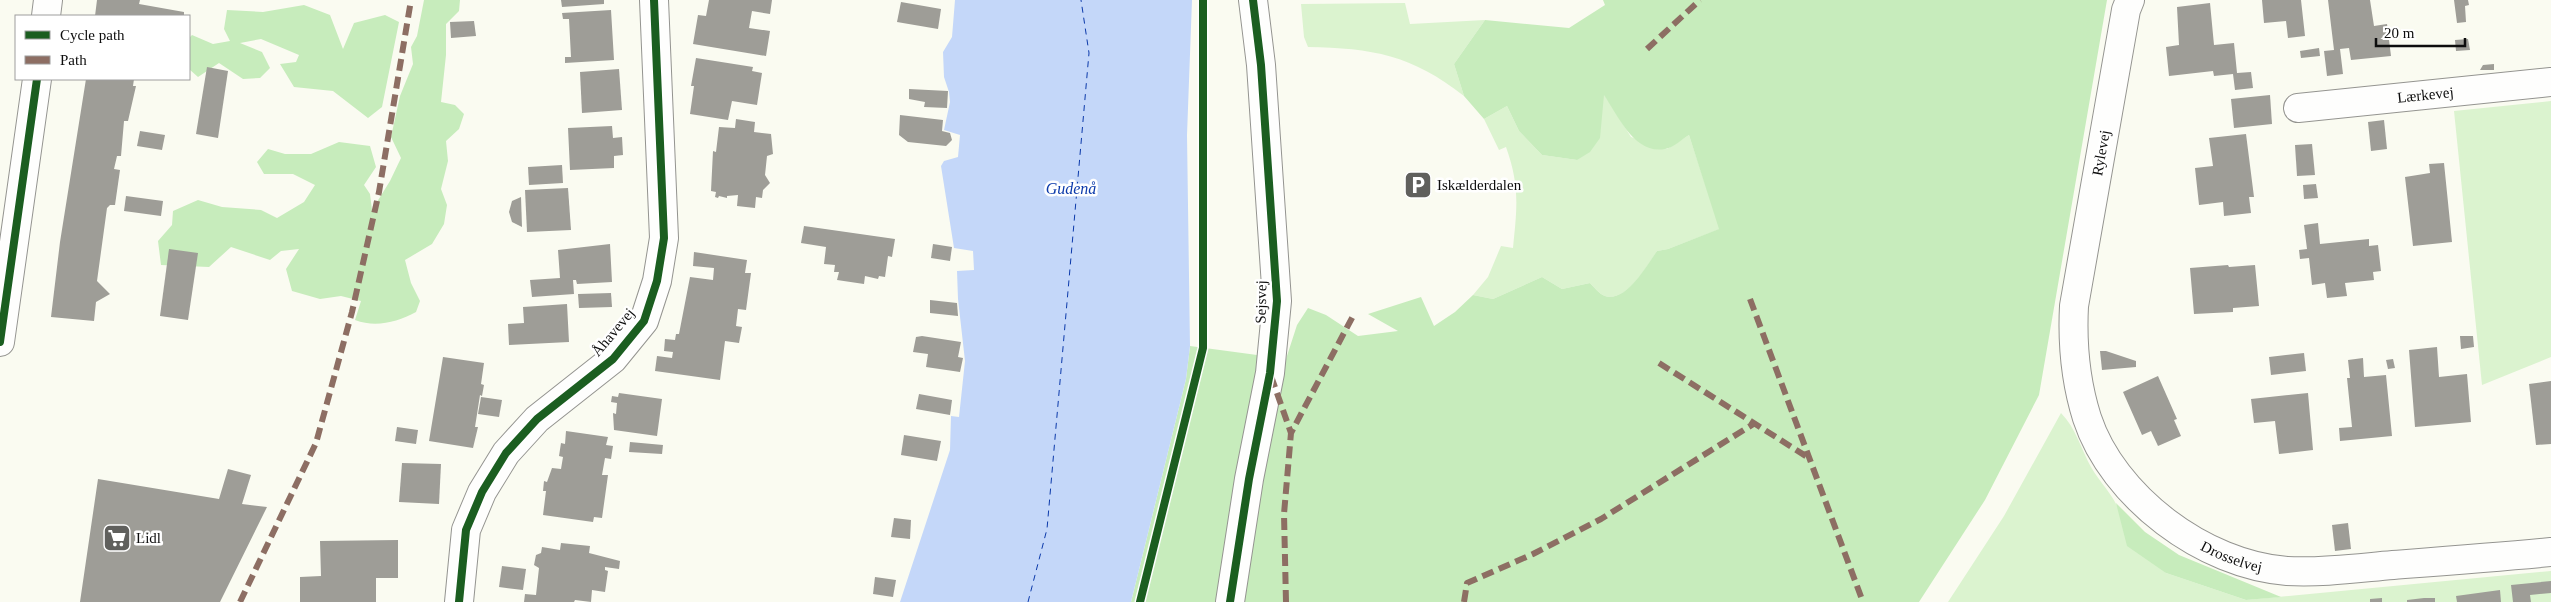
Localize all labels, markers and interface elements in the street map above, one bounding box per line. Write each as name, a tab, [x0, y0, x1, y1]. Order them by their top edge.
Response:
legend	[15, 15, 190, 80]
scale bar	[2376, 15, 2465, 47]
text: 20 m	[2384, 25, 2415, 41]
text: Cycle path	[60, 27, 125, 43]
text: Path	[60, 52, 87, 68]
street label: Lærkevej	[2396, 84, 2454, 106]
street label: Rylevej	[2089, 129, 2113, 177]
parking icon: Iskælderdalen	[1403, 170, 1433, 200]
place label: Iskælderdalen	[1437, 177, 1522, 193]
water label: Gudenå	[1046, 180, 1096, 197]
street label: Sejsvej	[1253, 280, 1269, 324]
street label: Åhavevej	[588, 305, 638, 359]
supermarket icon: Lidl	[102, 523, 132, 553]
place label: Lidl	[136, 530, 161, 546]
street label: Drosselvej	[2198, 538, 2264, 575]

